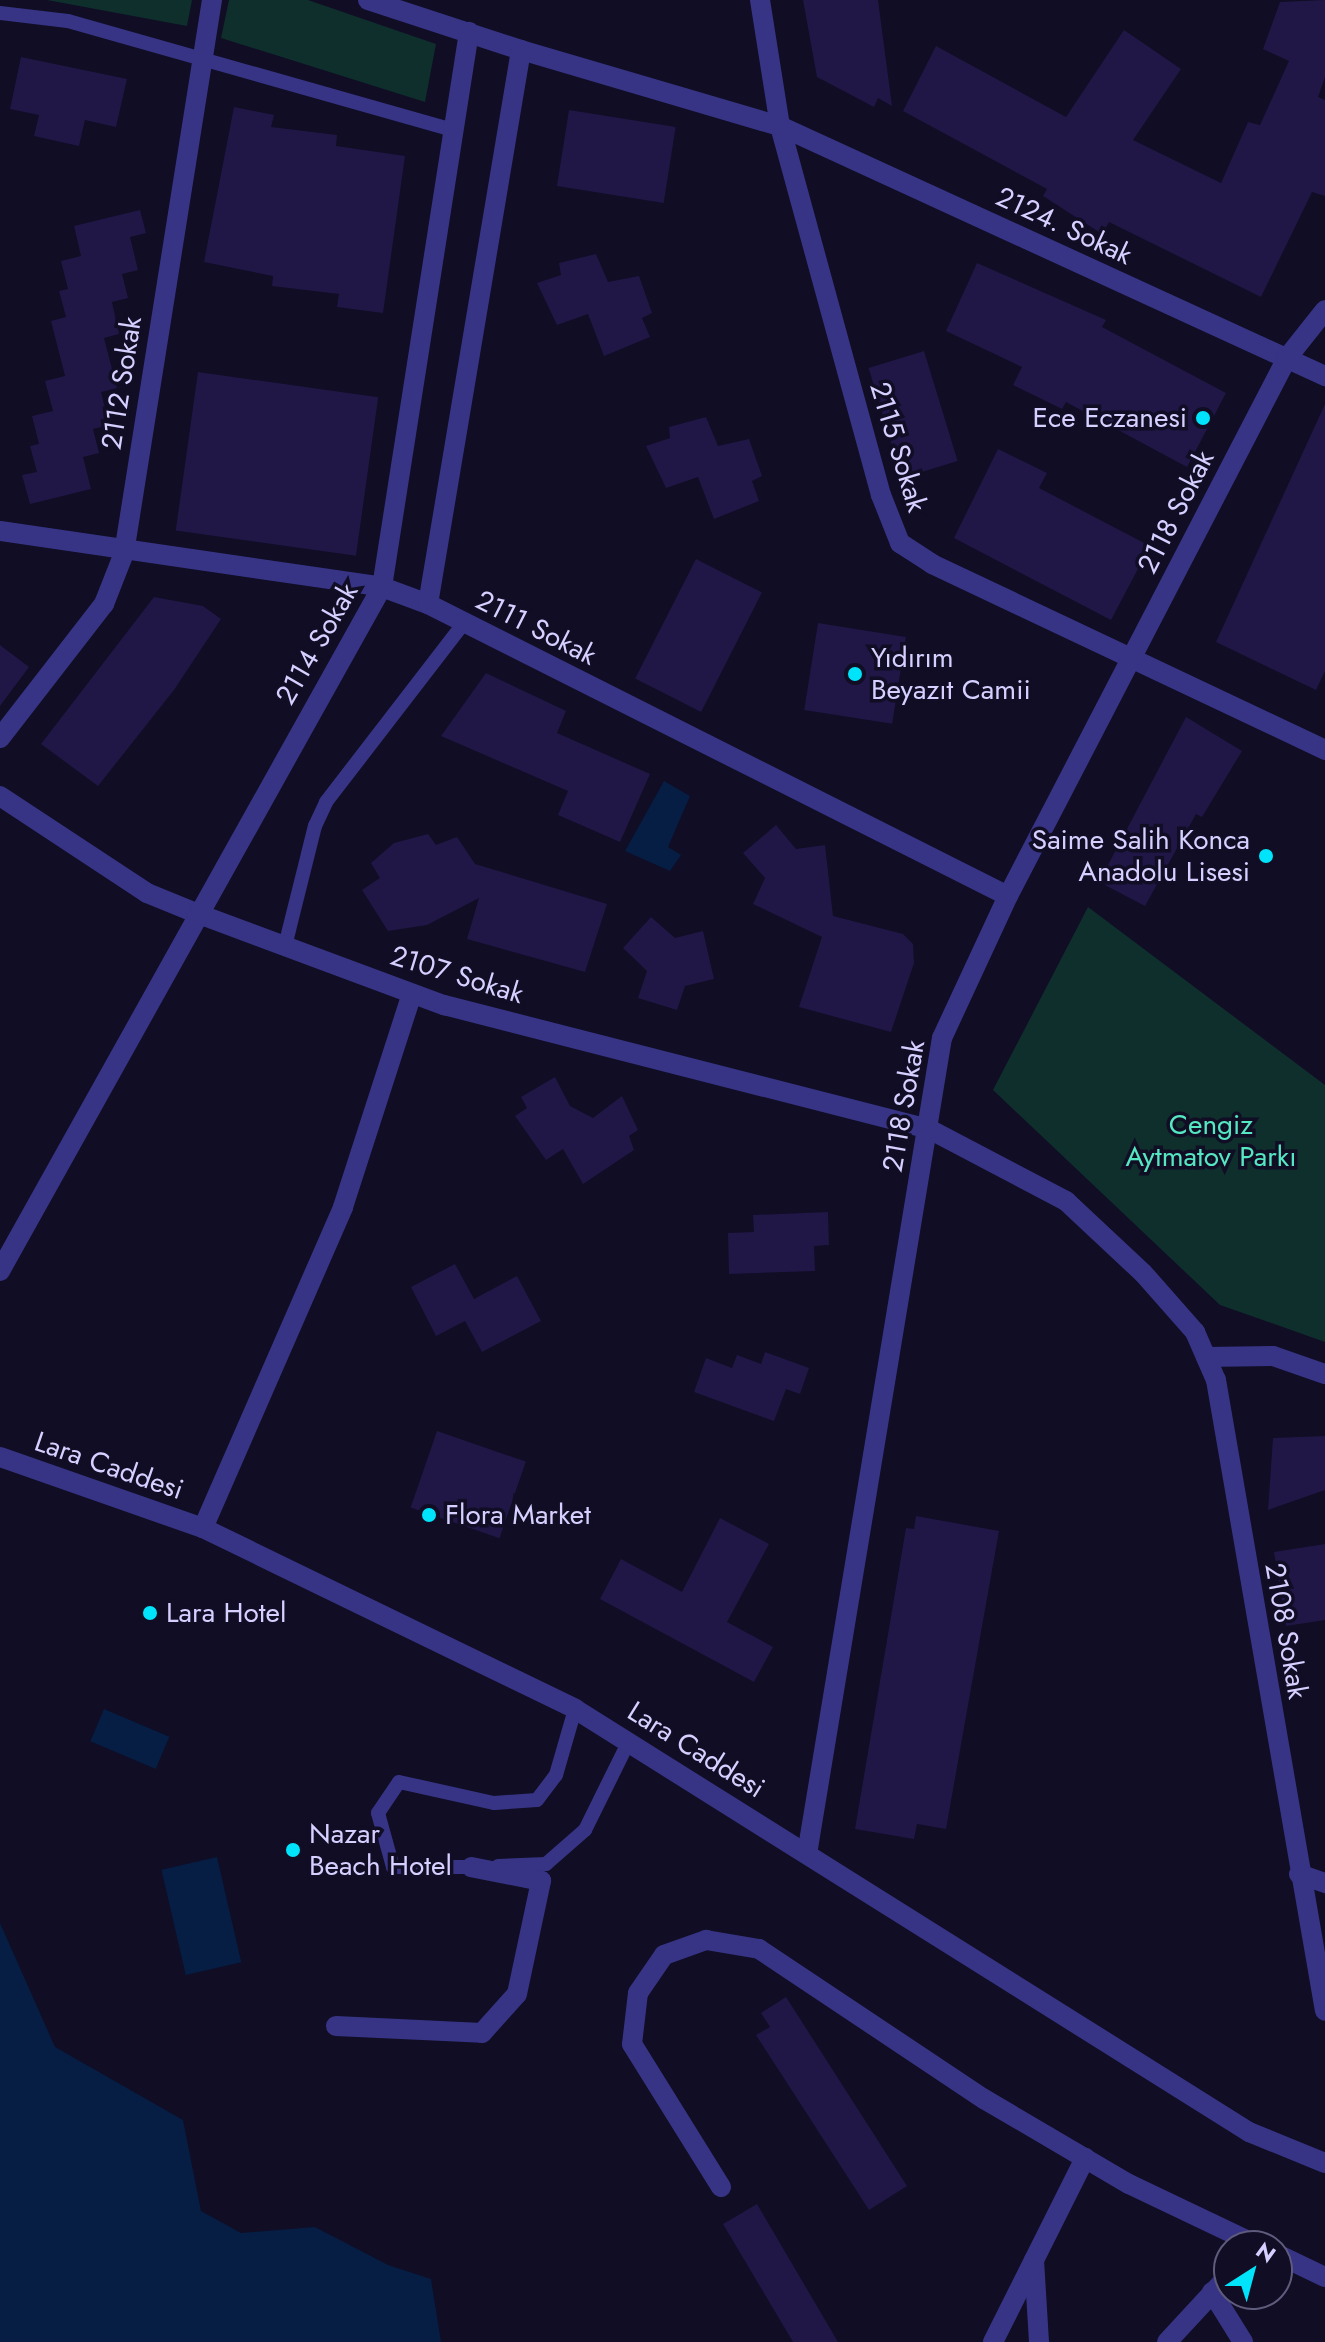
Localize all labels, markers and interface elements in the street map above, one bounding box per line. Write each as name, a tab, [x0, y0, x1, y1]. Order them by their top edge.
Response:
street label: 2124. Sokak	[991, 180, 1137, 272]
street label: 2112 Sokak	[95, 314, 149, 452]
street label: 2115 Sokak	[862, 378, 934, 516]
place label: Ece Eczanesi	[1033, 401, 1187, 435]
marker: Ece Eczanesi	[1194, 409, 1212, 427]
street label: 2118 Sokak	[1131, 445, 1221, 579]
street label: 2114 Sokak	[269, 577, 365, 711]
street label: 2111 Sokak	[470, 583, 602, 673]
place label: Yıdırım Beyazıt Camii	[871, 641, 1031, 707]
marker: Yıdırım Beyazıt Camii	[846, 665, 864, 683]
place label: Saime Salih Konca Anadolu Lisesi	[1032, 823, 1250, 889]
marker: Saime Salih Konca Anadolu Lisesi	[1257, 847, 1275, 865]
street label: 2107 Sokak	[386, 939, 528, 1011]
street label: 2118 Sokak	[876, 1037, 932, 1175]
park label: Cengiz Aytmatov Parkı	[1126, 1108, 1296, 1174]
street label: Lara Caddesi	[30, 1425, 188, 1507]
place label: Flora Market	[445, 1498, 591, 1532]
marker: Flora Market	[420, 1506, 438, 1524]
street label: 2108 Sokak	[1257, 1560, 1315, 1702]
place label: Lara Hotel	[166, 1596, 286, 1630]
marker: Lara Hotel	[141, 1604, 159, 1622]
street label: Lara Caddesi	[621, 1695, 771, 1805]
place label: Nazar Beach Hotel	[309, 1817, 452, 1883]
marker: Nazar Beach Hotel	[284, 1841, 302, 1859]
north arrow	[1213, 2230, 1293, 2310]
text: N	[1249, 2234, 1282, 2270]

